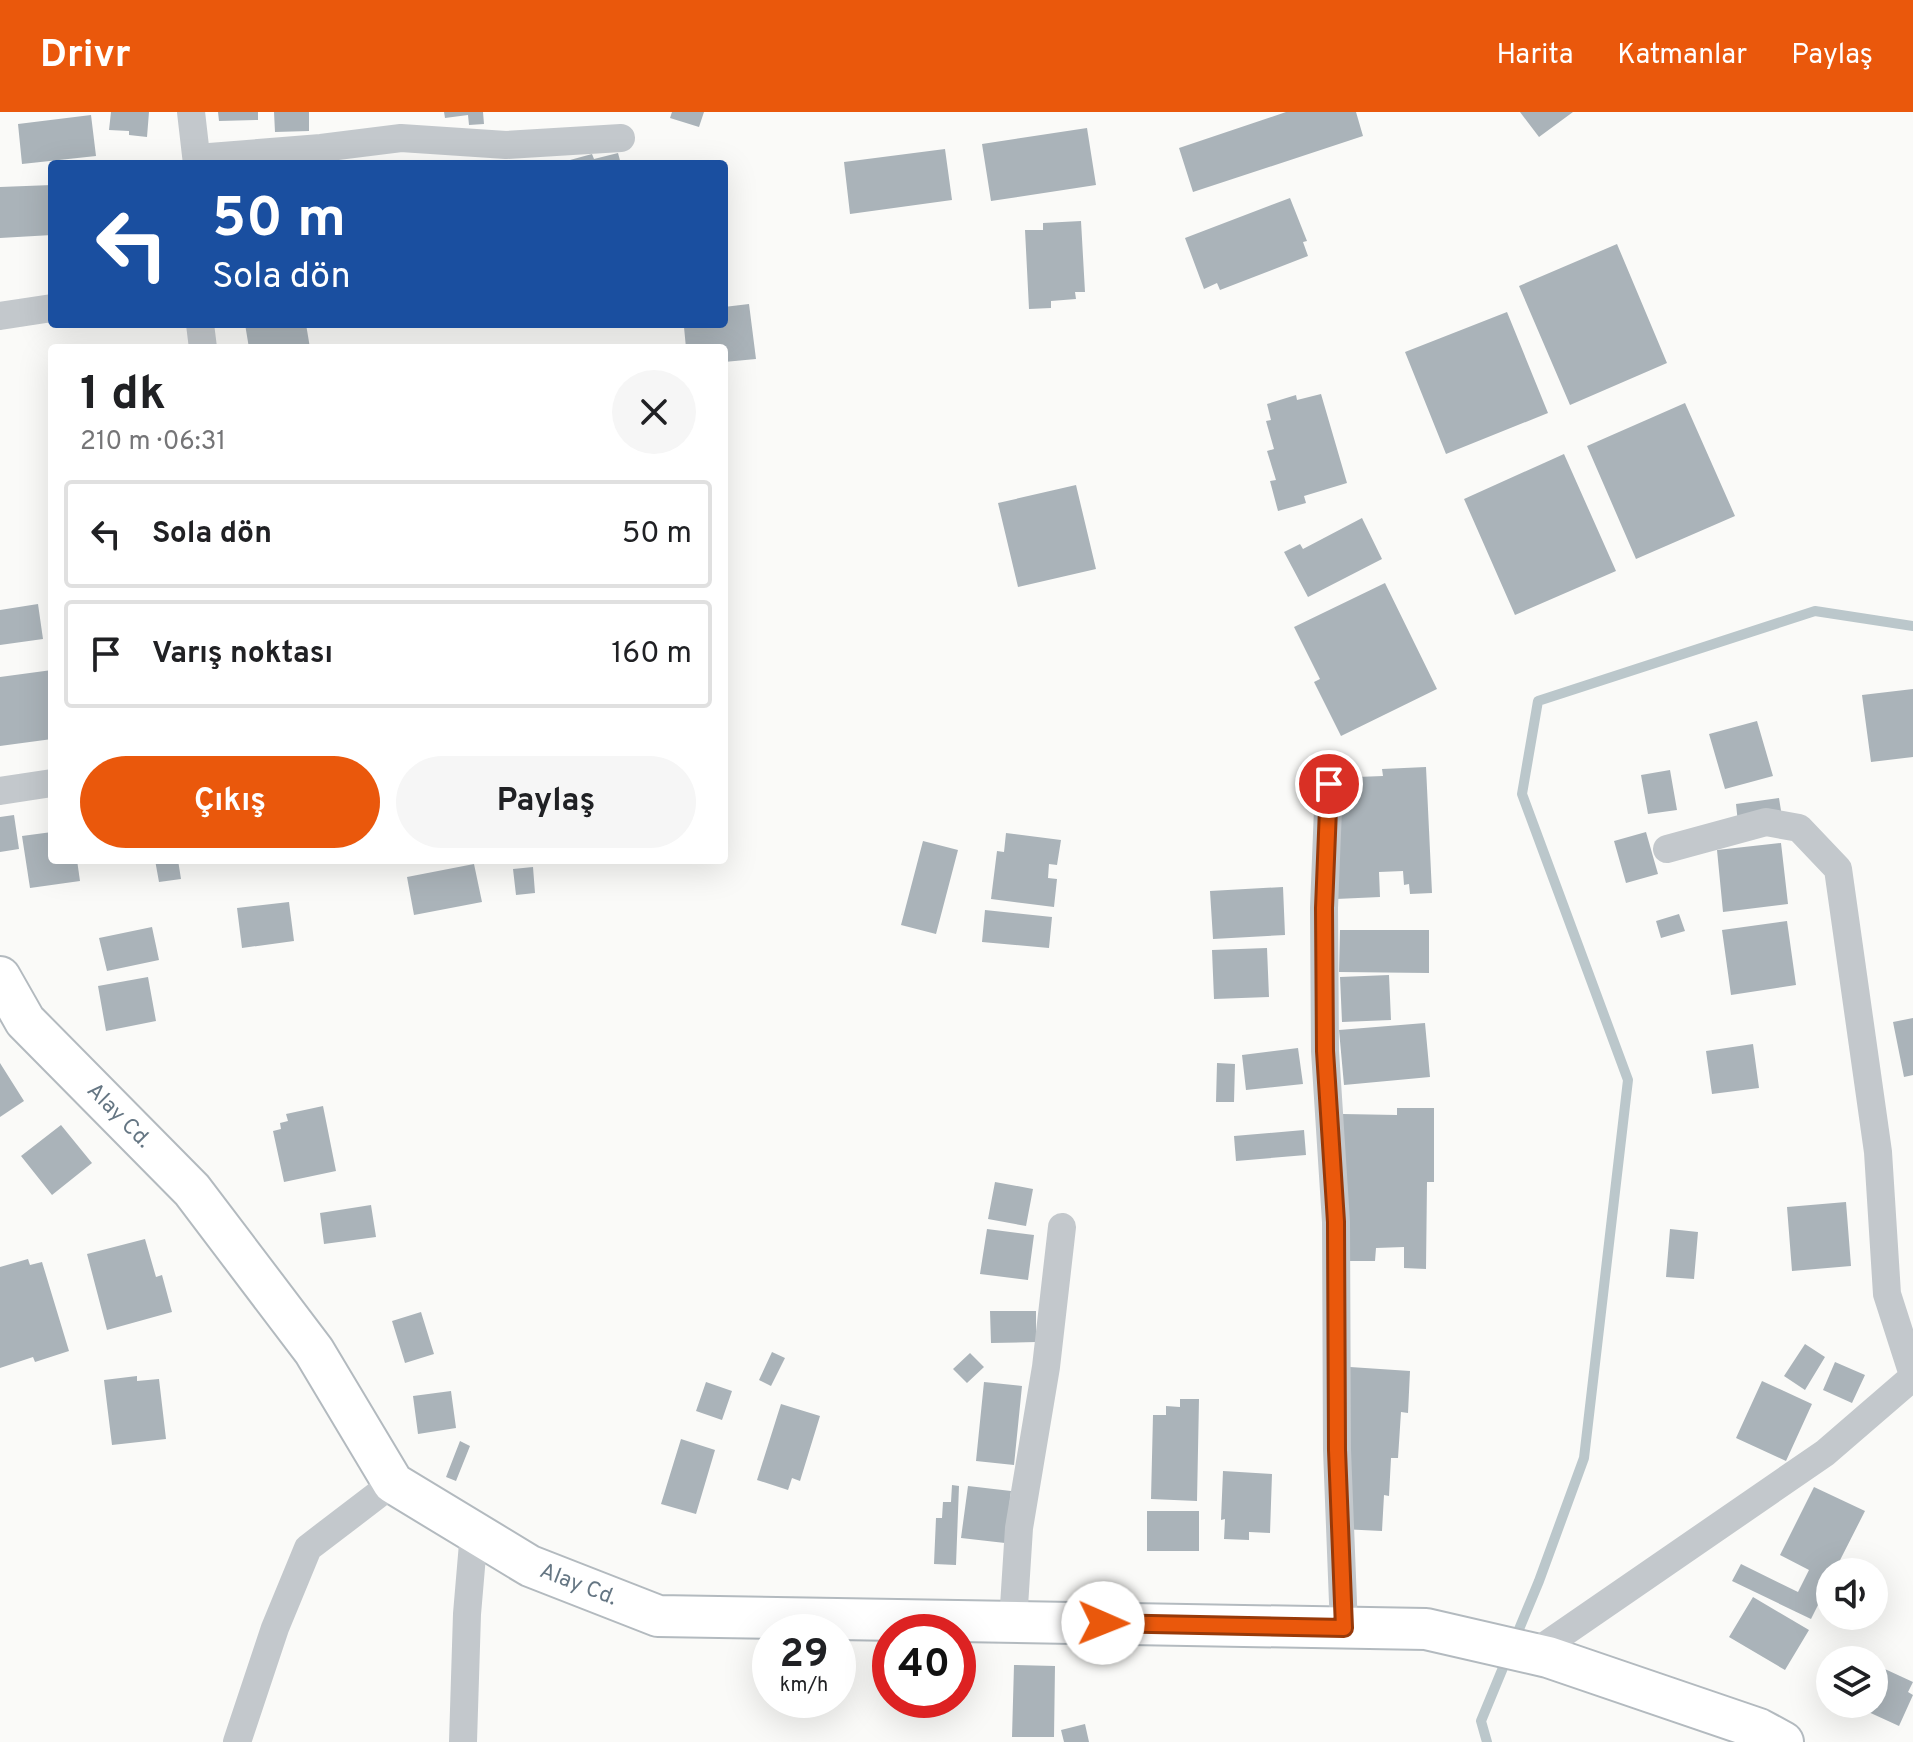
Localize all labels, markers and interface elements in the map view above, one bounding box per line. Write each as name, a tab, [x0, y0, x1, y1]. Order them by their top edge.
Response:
text: Drivr	[40, 32, 131, 81]
text: Harita	[1497, 38, 1573, 74]
text: Katmanlar	[1617, 38, 1747, 74]
text: Paylaş	[1791, 38, 1873, 74]
text: 50 m	[212, 186, 346, 256]
icon: left	[80, 192, 184, 296]
text: Sola dön	[212, 255, 351, 301]
text: 1 dk	[80, 366, 166, 426]
button: close	[612, 370, 696, 454]
text: 210 m · 06:31	[80, 426, 226, 459]
icon: left	[84, 512, 128, 556]
text: Sola dön	[152, 516, 272, 553]
text: 50 m	[622, 516, 692, 553]
icon: arrive	[84, 632, 128, 676]
text: Varış noktası	[152, 636, 333, 673]
text: 160 m	[611, 636, 692, 673]
pin	[1295, 750, 1363, 818]
button: Çıkış	[80, 756, 380, 848]
button: Paylaş	[396, 756, 696, 848]
icon: arrive	[1307, 762, 1351, 806]
street label: Alay Cd.	[81, 1078, 157, 1154]
street label: Alay Cd.	[536, 1558, 621, 1612]
map controls	[1816, 1558, 1888, 1718]
button: sound	[1816, 1558, 1888, 1630]
position arrow	[1061, 1581, 1145, 1665]
speed limit sign: 40	[872, 1614, 976, 1718]
text: 29	[779, 1631, 829, 1681]
button: layers	[1816, 1646, 1888, 1718]
text: km/h	[780, 1673, 828, 1699]

